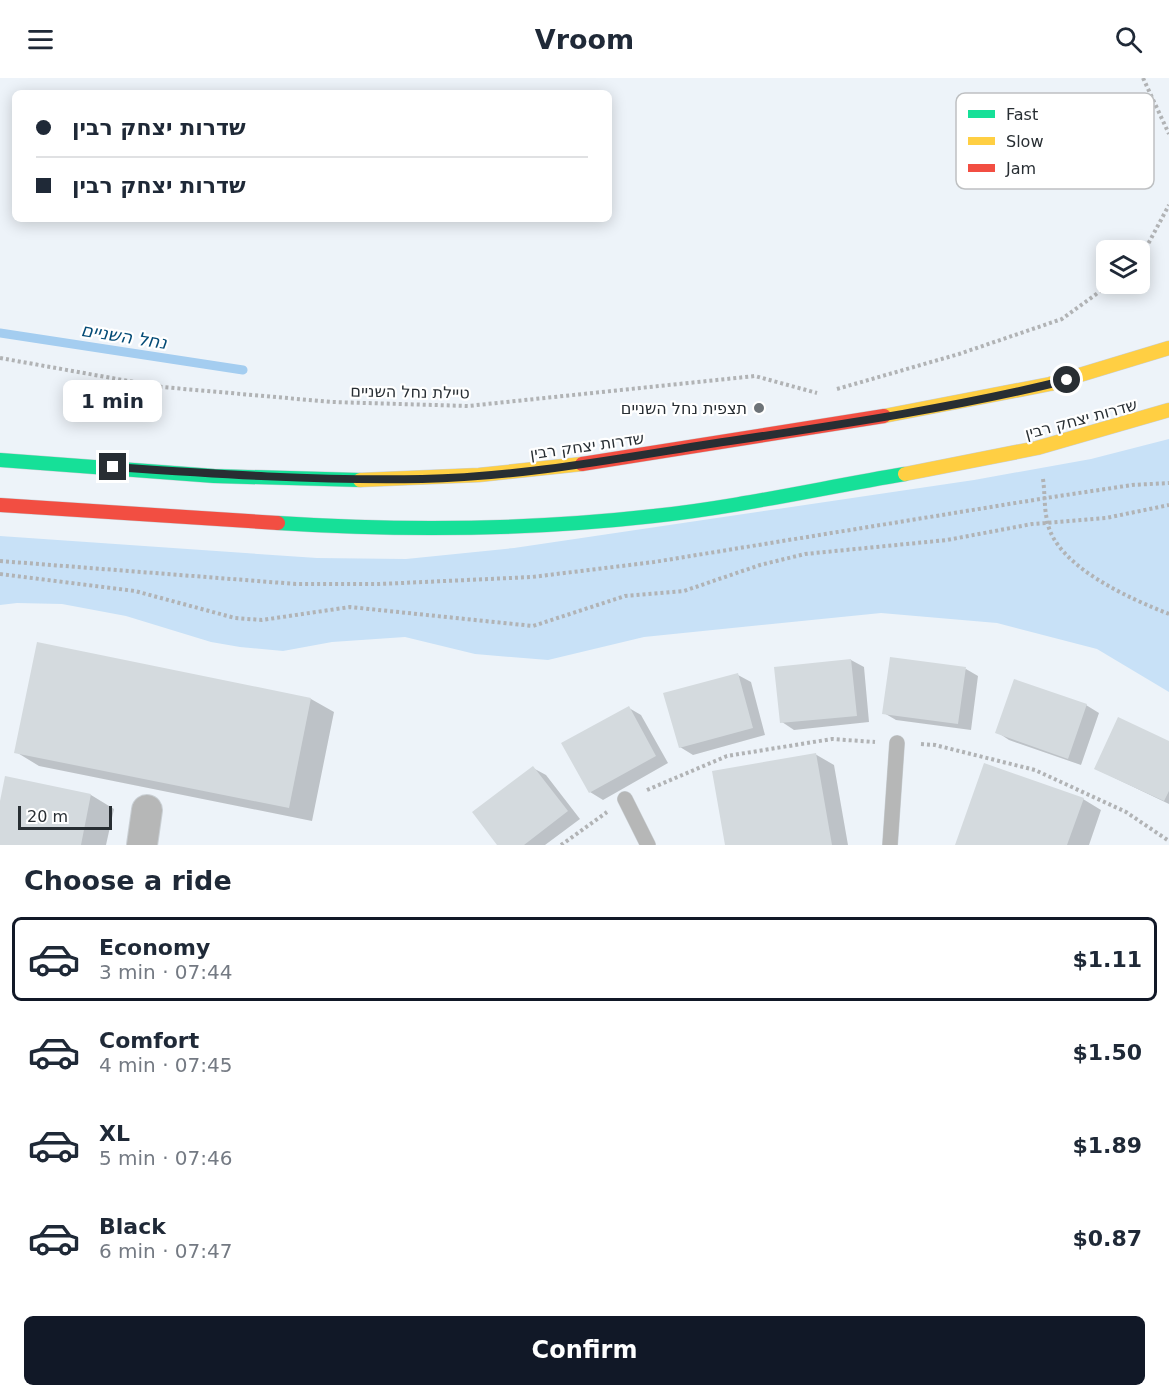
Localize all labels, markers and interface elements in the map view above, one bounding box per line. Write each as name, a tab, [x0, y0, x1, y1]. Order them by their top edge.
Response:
icon: menu	[24, 23, 57, 56]
icon: search	[1112, 23, 1145, 56]
text: Vroom	[535, 24, 634, 55]
legend	[956, 93, 1154, 189]
text: Fast	[1006, 105, 1038, 124]
text: שדרות יצחק רבין	[72, 115, 246, 140]
text: Slow	[1006, 132, 1043, 151]
text: Jam	[1005, 159, 1036, 178]
text: שדרות יצחק רבין	[72, 173, 246, 198]
map controls	[1096, 240, 1150, 294]
button: layers	[1096, 240, 1150, 294]
water label: נחל השניים	[80, 319, 169, 353]
route start	[1053, 366, 1080, 393]
callout: 1 min	[63, 380, 162, 422]
street label: טיילת נחל השניים	[350, 381, 470, 403]
text: 1 min	[81, 389, 144, 413]
street label: שדרות יצחק רבין	[1023, 395, 1139, 443]
place label: תצפית נחל השניים	[621, 399, 747, 418]
marker: תצפית נחל השניים	[752, 401, 766, 415]
street label: שדרות יצחק רבין	[529, 429, 645, 463]
route end	[99, 453, 126, 480]
scale bar	[18, 803, 112, 830]
text: 20 m	[27, 807, 68, 826]
text: Choose a ride	[24, 865, 232, 896]
icon: car	[27, 932, 81, 986]
text: Economy	[99, 935, 210, 960]
text: $1.11	[1072, 947, 1142, 972]
text: 3 min · 07:44	[99, 960, 233, 984]
icon: car	[27, 1025, 81, 1079]
text: Comfort	[99, 1028, 199, 1053]
text: $1.50	[1072, 1040, 1142, 1065]
text: 4 min · 07:45	[99, 1053, 233, 1077]
icon: car	[27, 1118, 81, 1172]
text: XL	[99, 1121, 130, 1146]
text: $1.89	[1072, 1133, 1142, 1158]
text: 5 min · 07:46	[99, 1146, 233, 1170]
icon: car	[27, 1211, 81, 1265]
text: Black	[99, 1214, 166, 1239]
text: $0.87	[1072, 1226, 1142, 1251]
text: 6 min · 07:47	[99, 1239, 233, 1263]
button: Confirm	[24, 1316, 1145, 1385]

